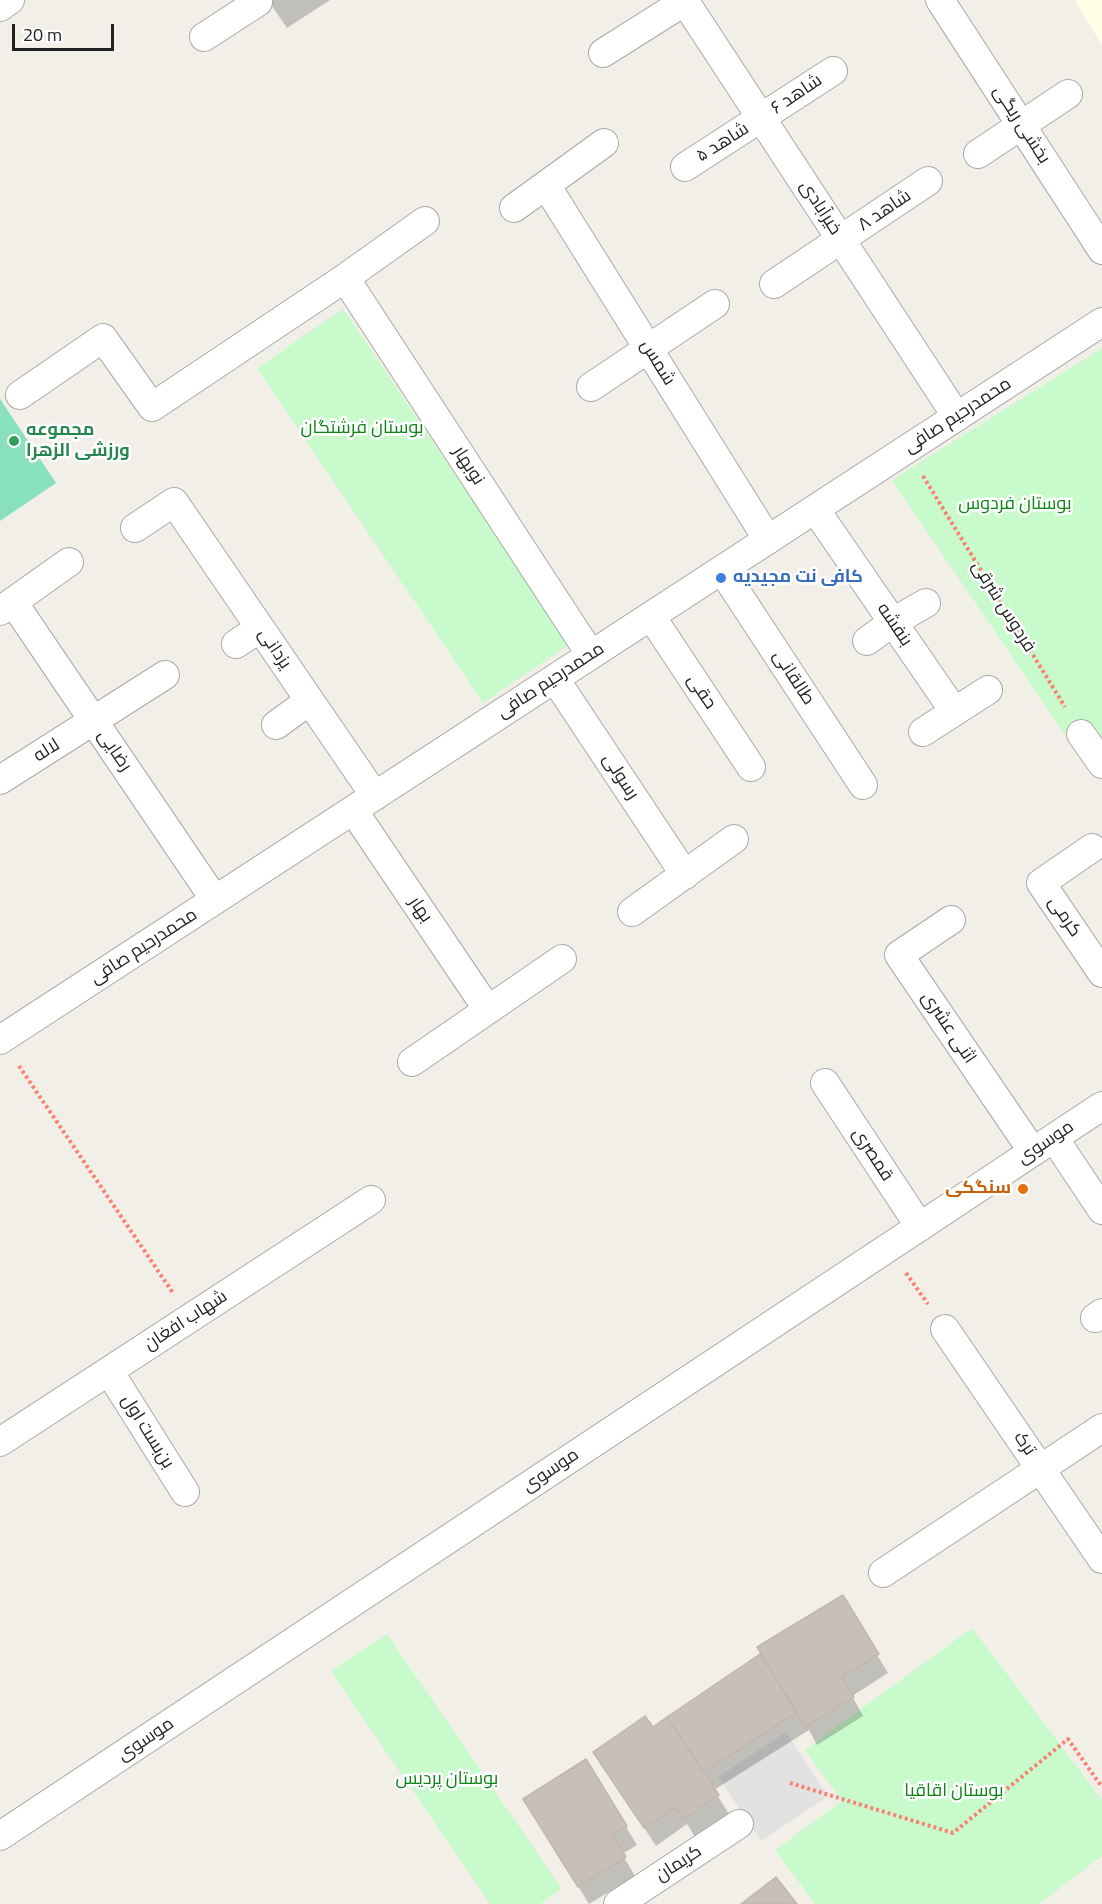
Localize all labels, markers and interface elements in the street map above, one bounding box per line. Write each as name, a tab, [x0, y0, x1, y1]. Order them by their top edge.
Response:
scale bar	[15, 12, 117, 50]
text: 20 m	[23, 21, 62, 48]
street label: شاهد ۶	[767, 70, 827, 120]
street label: بخشی ریگی	[988, 82, 1054, 168]
street label: شاهد ۵	[693, 118, 753, 168]
street label: خیرآبادی	[794, 177, 846, 239]
street label: شاهد ۸	[854, 185, 916, 237]
street label: شمس	[635, 336, 679, 390]
street label: محمدرحیم صافی	[900, 373, 1016, 459]
park label: بوستان فرشتگان	[300, 418, 424, 440]
place label: مجموعه ورزشی الزهرا	[26, 420, 130, 462]
marker: مجموعه ورزشی الزهرا	[7, 434, 21, 448]
street label: نوبهار	[448, 443, 488, 489]
park label: بوستان فردوس	[958, 494, 1072, 516]
street label: فردوس شرقی	[966, 557, 1040, 657]
place label: کافی نت مجیدیه	[733, 567, 863, 589]
marker: کافی نت مجیدیه	[714, 571, 728, 585]
street label: بنفشه	[872, 599, 916, 651]
street label: یزدانی	[253, 625, 295, 673]
street label: محمدرحیم صافی	[493, 638, 609, 724]
street label: طالقانی	[767, 646, 819, 710]
street label: حقی	[682, 670, 720, 714]
street label: رضایی	[92, 726, 136, 776]
street label: لاله	[30, 735, 64, 767]
street label: رسولی	[597, 750, 643, 804]
street label: بهار	[404, 893, 436, 927]
street label: کرمی	[1043, 893, 1085, 941]
street label: محمدرحیم صافی	[86, 904, 202, 990]
street label: اثنی عشری	[916, 988, 980, 1068]
street label: موسوی	[1014, 1116, 1078, 1170]
street label: قمصری	[847, 1124, 897, 1186]
place label: سنگکی	[945, 1178, 1011, 1200]
marker: سنگکی	[1016, 1182, 1030, 1196]
street label: شهاب افغان	[140, 1286, 232, 1356]
street label: بن‌بست اول	[116, 1391, 178, 1473]
street label: ترک	[1008, 1428, 1040, 1460]
street label: موسوی	[519, 1444, 583, 1498]
street label: موسوی	[114, 1713, 178, 1767]
park label: بوستان پردیس	[396, 1769, 498, 1791]
park label: بوستان اقاقیا	[904, 1781, 1004, 1803]
street label: کریمان	[652, 1841, 706, 1887]

